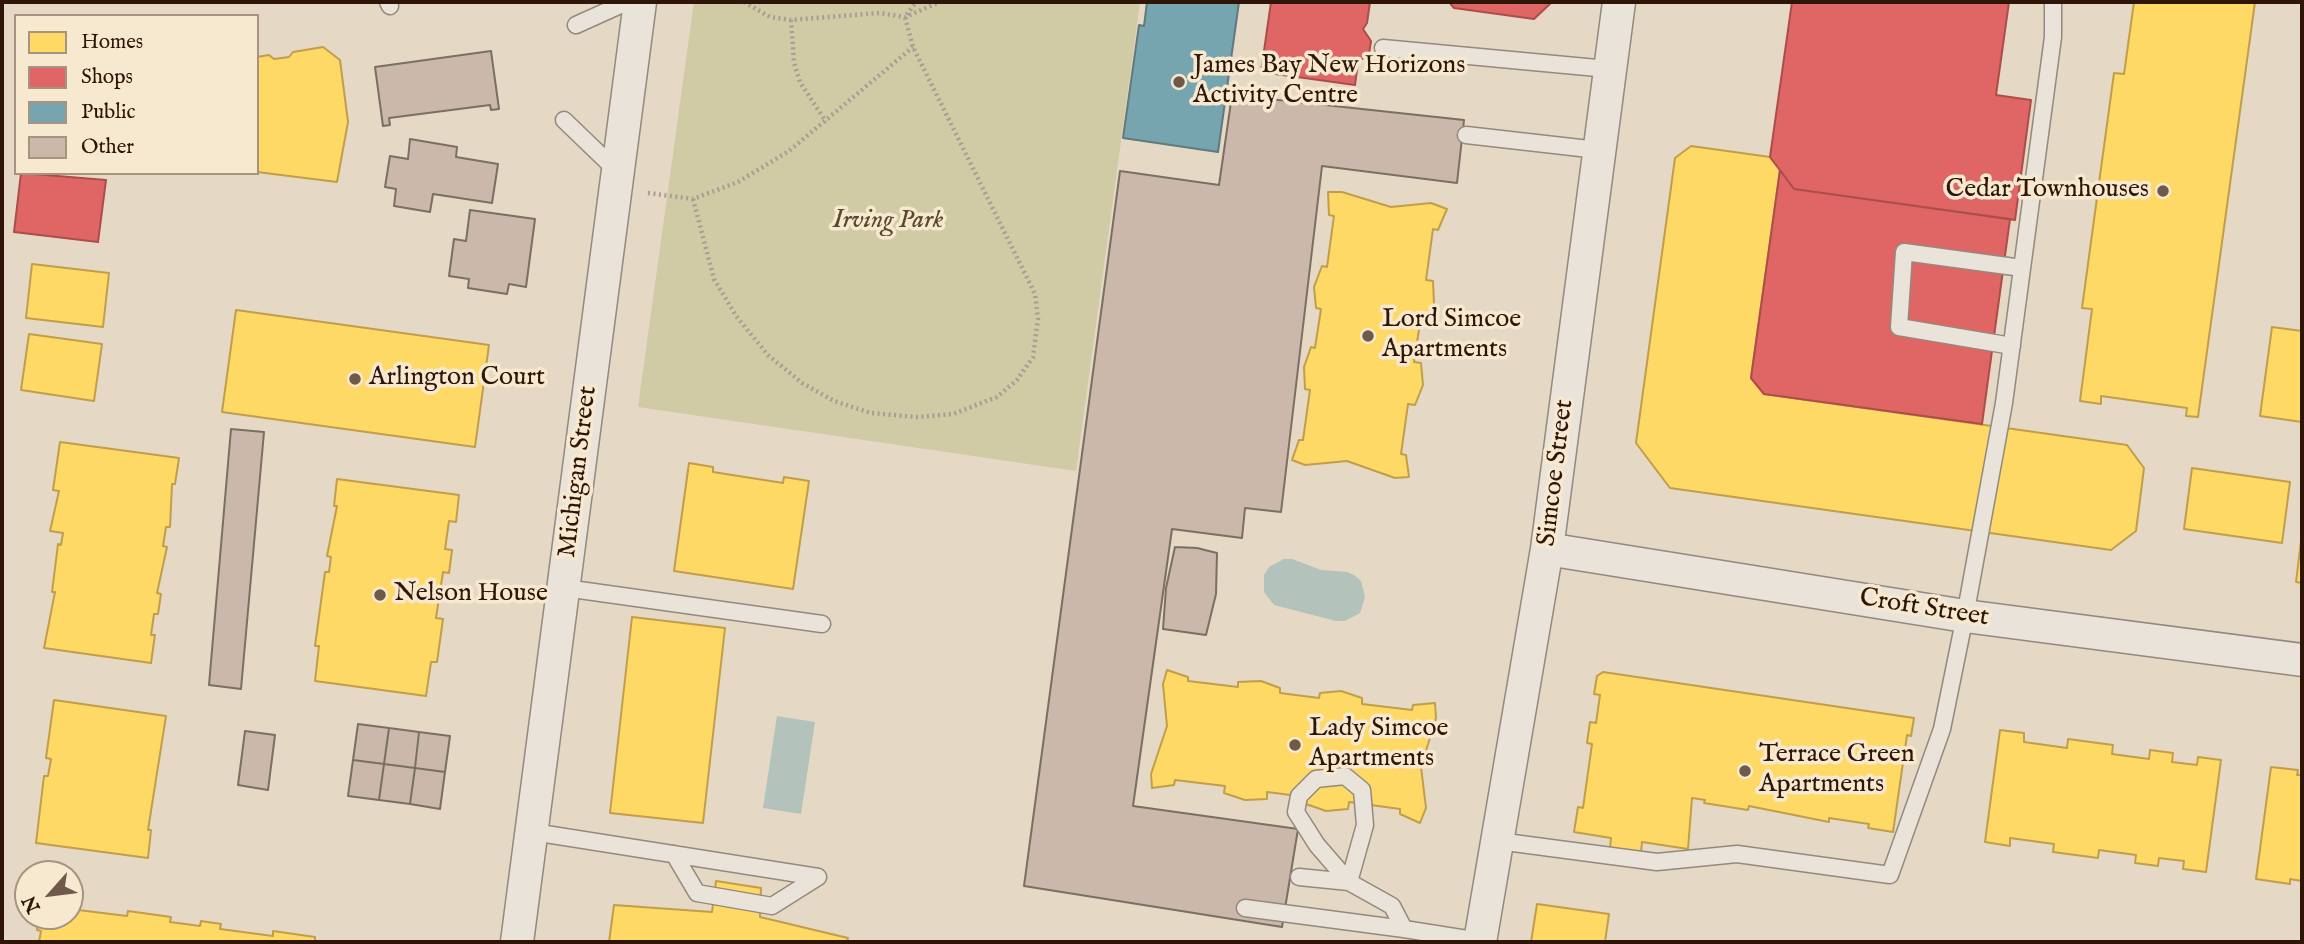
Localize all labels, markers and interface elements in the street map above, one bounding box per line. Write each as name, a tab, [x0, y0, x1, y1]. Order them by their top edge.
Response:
legend	[14, 14, 259, 175]
text: Homes	[81, 29, 143, 56]
place label: James Bay New Horizons Activity Centre	[1193, 51, 1465, 112]
text: Shops	[81, 64, 133, 91]
marker: James Bay New Horizons Activity Centre	[1171, 74, 1187, 90]
text: Public	[81, 99, 135, 126]
text: Other	[81, 134, 134, 161]
place label: Cedar Townhouses	[1946, 175, 2149, 207]
marker: Cedar Townhouses	[2155, 183, 2171, 199]
park label: Irving Park	[833, 206, 943, 238]
place label: Lord Simcoe Apartments	[1382, 305, 1521, 366]
marker: Lord Simcoe Apartments	[1360, 328, 1376, 344]
place label: Arlington Court	[369, 363, 545, 395]
marker: Arlington Court	[347, 371, 363, 387]
street label: Michigan Street	[553, 384, 605, 560]
street label: Simcoe Street	[1533, 398, 1581, 548]
place label: Nelson House	[394, 579, 548, 611]
street label: Croft Street	[1857, 583, 1991, 635]
marker: Nelson House	[372, 587, 388, 603]
place label: Lady Simcoe Apartments	[1309, 714, 1448, 776]
marker: Lady Simcoe Apartments	[1287, 737, 1303, 753]
place label: Terrace Green Apartments	[1759, 740, 1915, 802]
marker: Terrace Green Apartments	[1737, 763, 1753, 779]
north arrow	[14, 860, 84, 930]
text: N	[18, 891, 47, 917]

